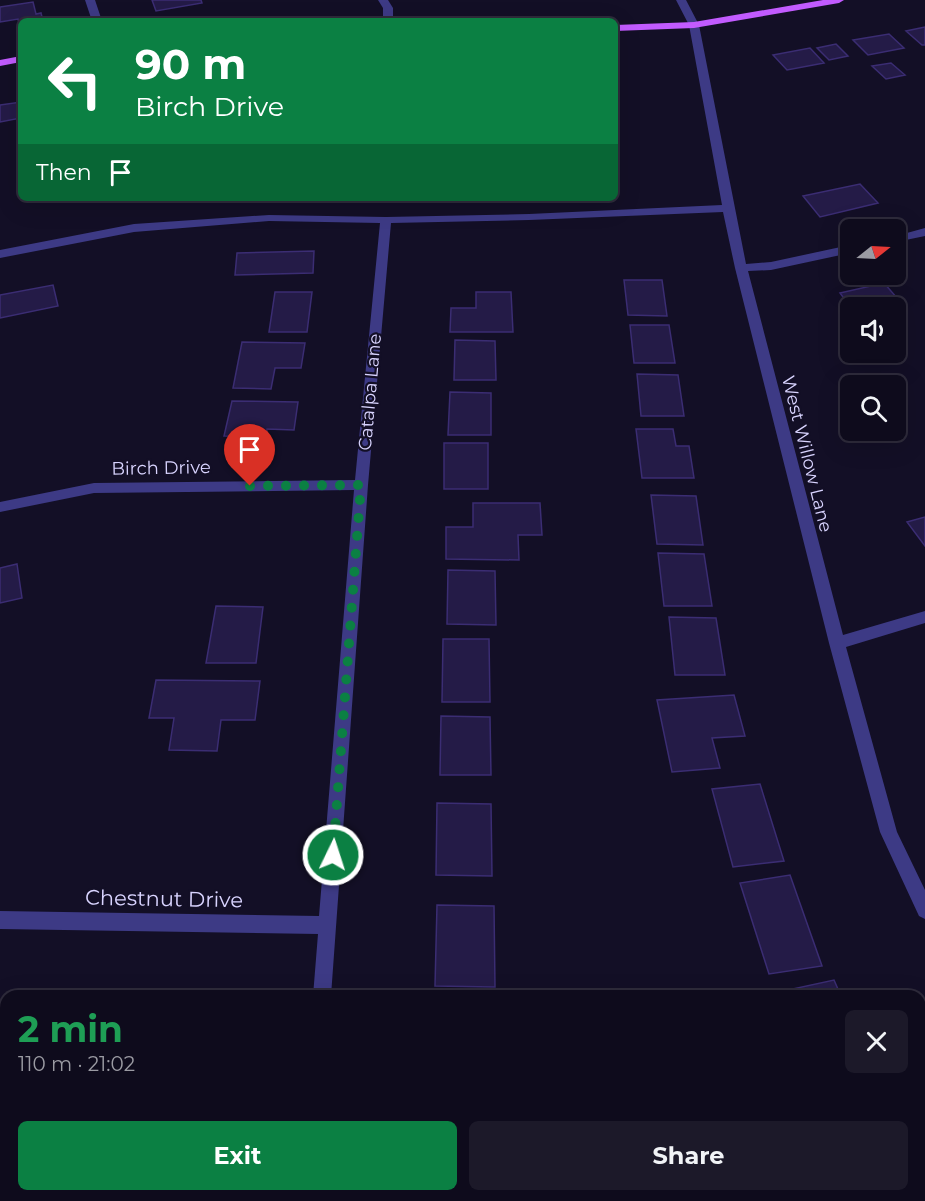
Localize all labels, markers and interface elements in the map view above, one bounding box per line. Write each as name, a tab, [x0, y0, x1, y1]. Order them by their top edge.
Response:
text: 90 m	[135, 38, 246, 90]
icon: left	[36, 42, 114, 120]
text: Birch Drive	[135, 90, 284, 123]
icon: arrive	[104, 156, 137, 189]
text: Then	[36, 159, 92, 186]
north arrow	[840, 219, 906, 285]
map controls	[840, 219, 906, 441]
button: sound	[840, 297, 906, 363]
street label: Catalpa Lane	[354, 332, 386, 451]
street label: West Willow Lane	[777, 373, 837, 535]
button: search	[840, 375, 906, 441]
pin	[224, 424, 275, 486]
icon: arrive	[233, 433, 266, 466]
street label: Birch Drive	[111, 456, 211, 480]
position arrow	[301, 823, 365, 887]
street label: Chestnut Drive	[85, 885, 243, 912]
text: 2 min	[18, 1007, 123, 1051]
button: close	[845, 1010, 908, 1073]
text: 110 m · 21:02	[18, 1052, 135, 1076]
button: Exit	[18, 1121, 457, 1190]
button: Share	[469, 1121, 908, 1190]

